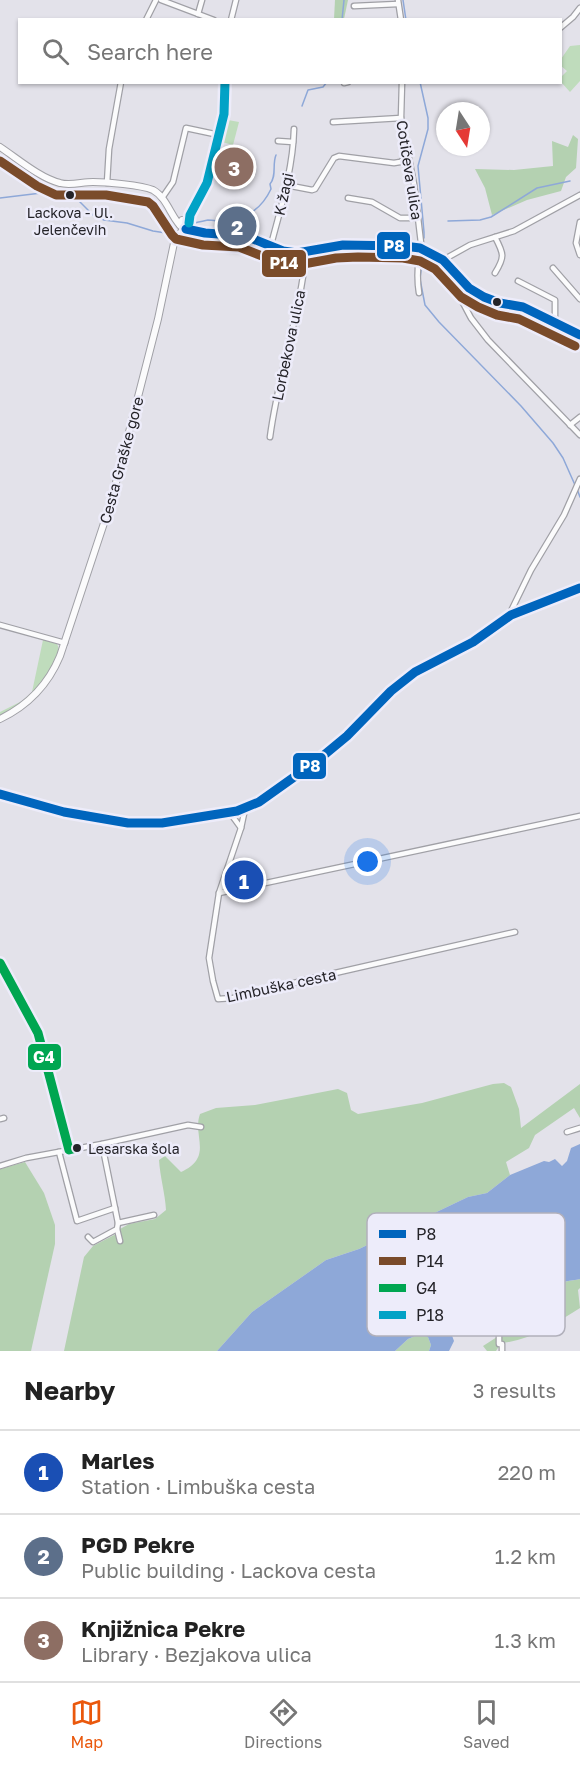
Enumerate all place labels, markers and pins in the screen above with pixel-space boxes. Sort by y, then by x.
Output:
pin: 3 [214,144,254,190]
marker: Lackova - Ul. Jelenčevih [64,189,76,201]
place label: Lackova - Ul. Jelenčevih [27,204,113,238]
pin: 2 [218,204,256,248]
unlabelled marker [491,296,503,308]
pin: 1 [224,858,264,902]
place label: Lesarska šola [88,1140,180,1157]
marker: Lesarska šola [71,1142,83,1154]

